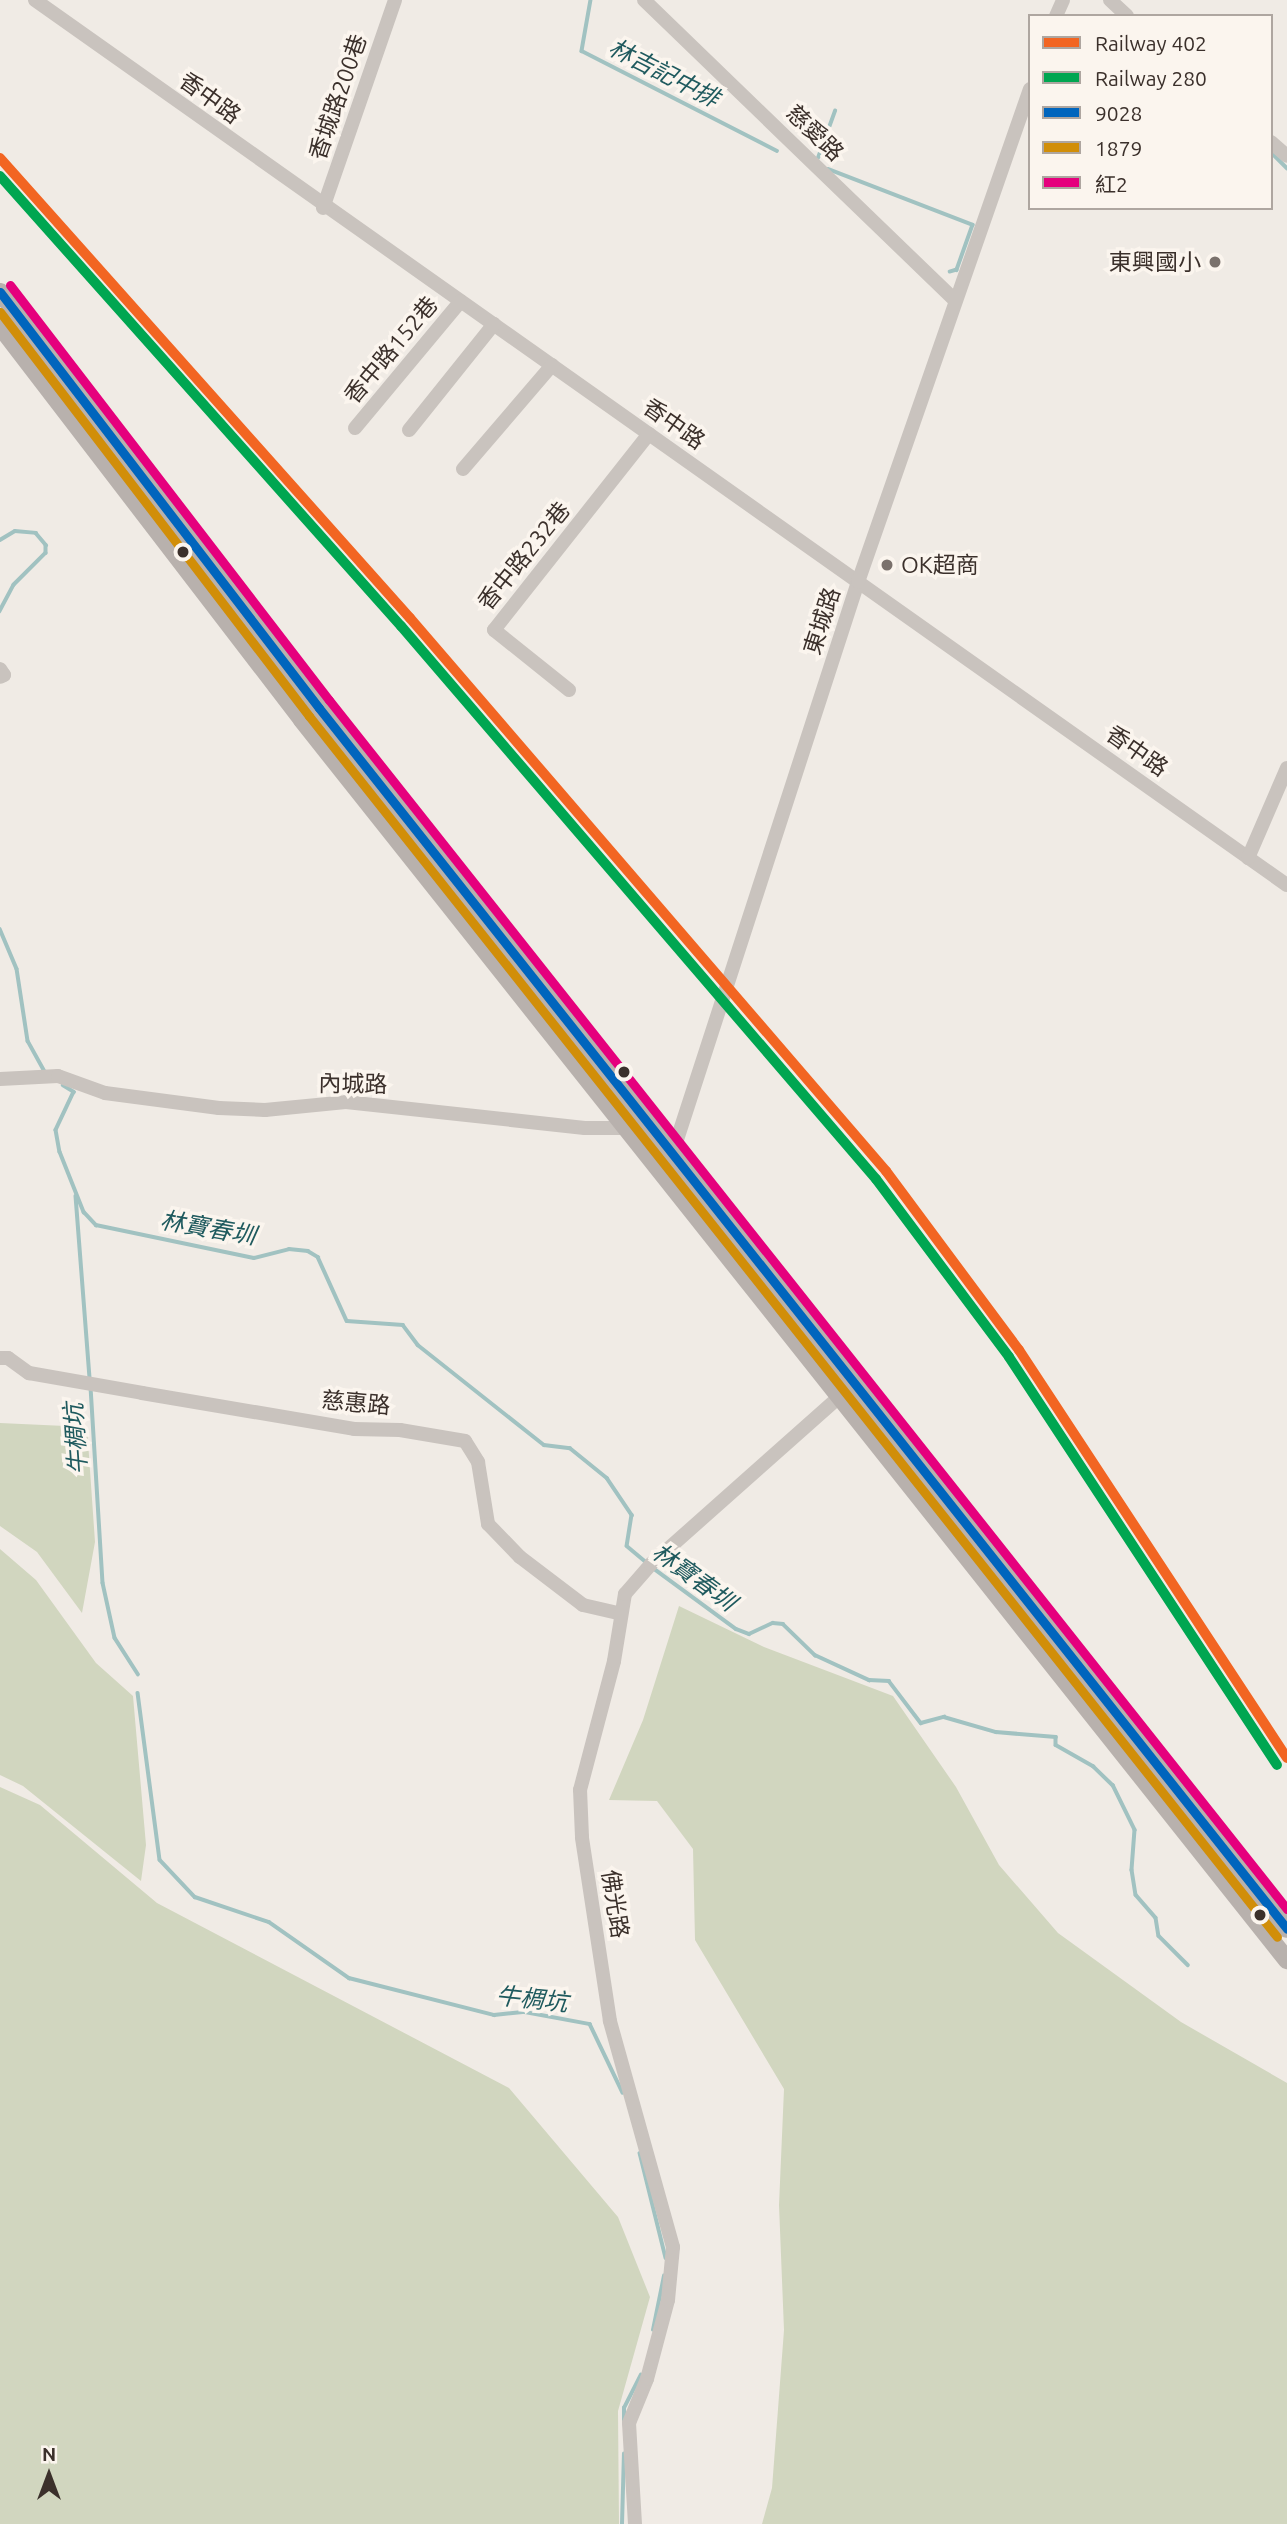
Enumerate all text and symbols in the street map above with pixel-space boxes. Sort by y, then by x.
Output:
legend [1028,14,1273,210]
street label: 香城路200巷 [304,31,372,163]
text: Railway 402 [1095,31,1207,55]
water label: 林吉記中排 [604,33,724,113]
text: Railway 280 [1095,66,1207,90]
street label: 香中路 [174,67,246,129]
street label: 慈愛路 [781,99,849,167]
text: 9028 [1095,101,1142,125]
text: 1879 [1095,136,1142,160]
text: 紅2 [1095,172,1128,196]
place label: 東興國小 [1109,248,1201,276]
marker: 東興國小 [1207,254,1223,270]
street label: 香中路152巷 [338,291,444,409]
street label: 香中路 [638,393,710,455]
street label: 香中路232巷 [472,496,576,616]
unlabelled marker [176,545,190,559]
place label: OK超商 [901,551,979,579]
marker: OK超商 [879,557,895,573]
street label: 東城路 [798,584,846,658]
street label: 香中路 [1101,720,1173,782]
unlabelled marker [617,1065,631,1079]
street label: 內城路 [318,1070,388,1098]
water label: 林寶春圳 [158,1205,258,1251]
street label: 慈惠路 [320,1386,392,1420]
water label: 牛椆坑 [59,1402,93,1476]
water label: 林寶春圳 [647,1537,741,1617]
street label: 佛光路 [596,1868,634,1940]
unlabelled marker [1253,1908,1267,1922]
water label: 牛椆坑 [495,1981,569,2017]
north arrow [14,2440,84,2510]
text: N [42,2443,56,2465]

